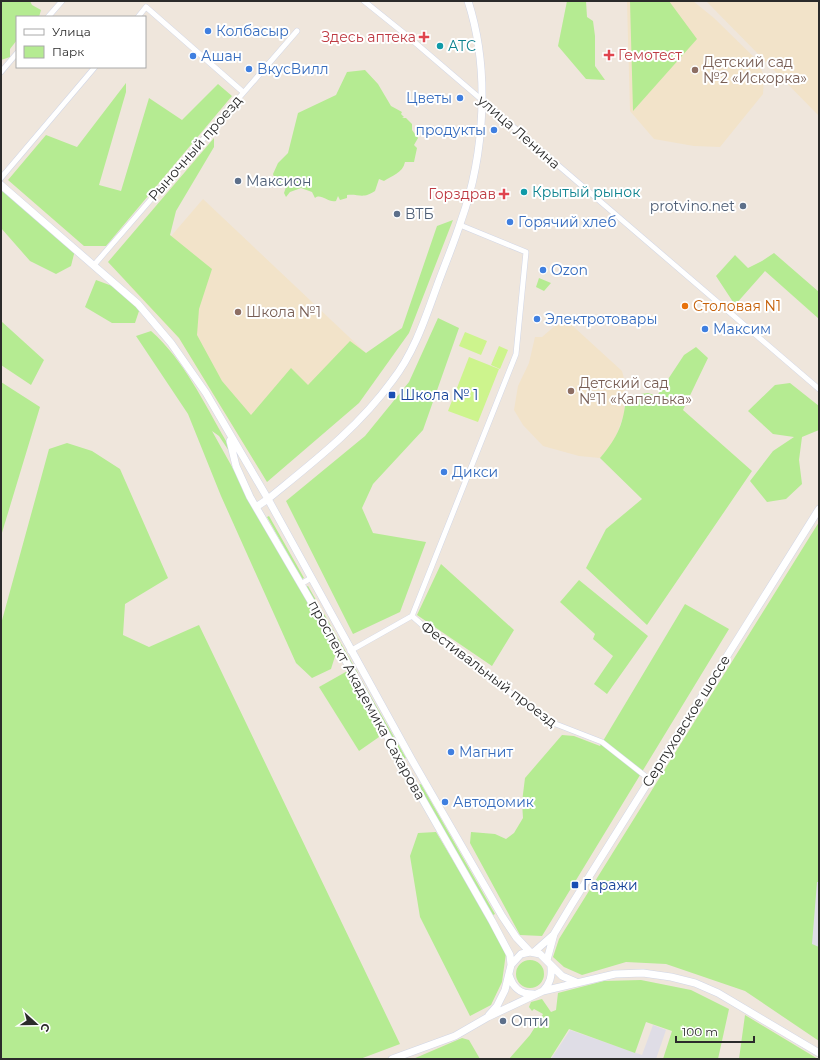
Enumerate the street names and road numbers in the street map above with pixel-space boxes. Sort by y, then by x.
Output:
street label: Рыночный проезд [144,91,246,205]
street label: улица Ленина [473,91,564,173]
street label: проспект Академика Сахарова [304,597,430,803]
street label: Фестивальный проезд [417,617,561,731]
street label: Серпуховское шоссе [638,652,734,790]

